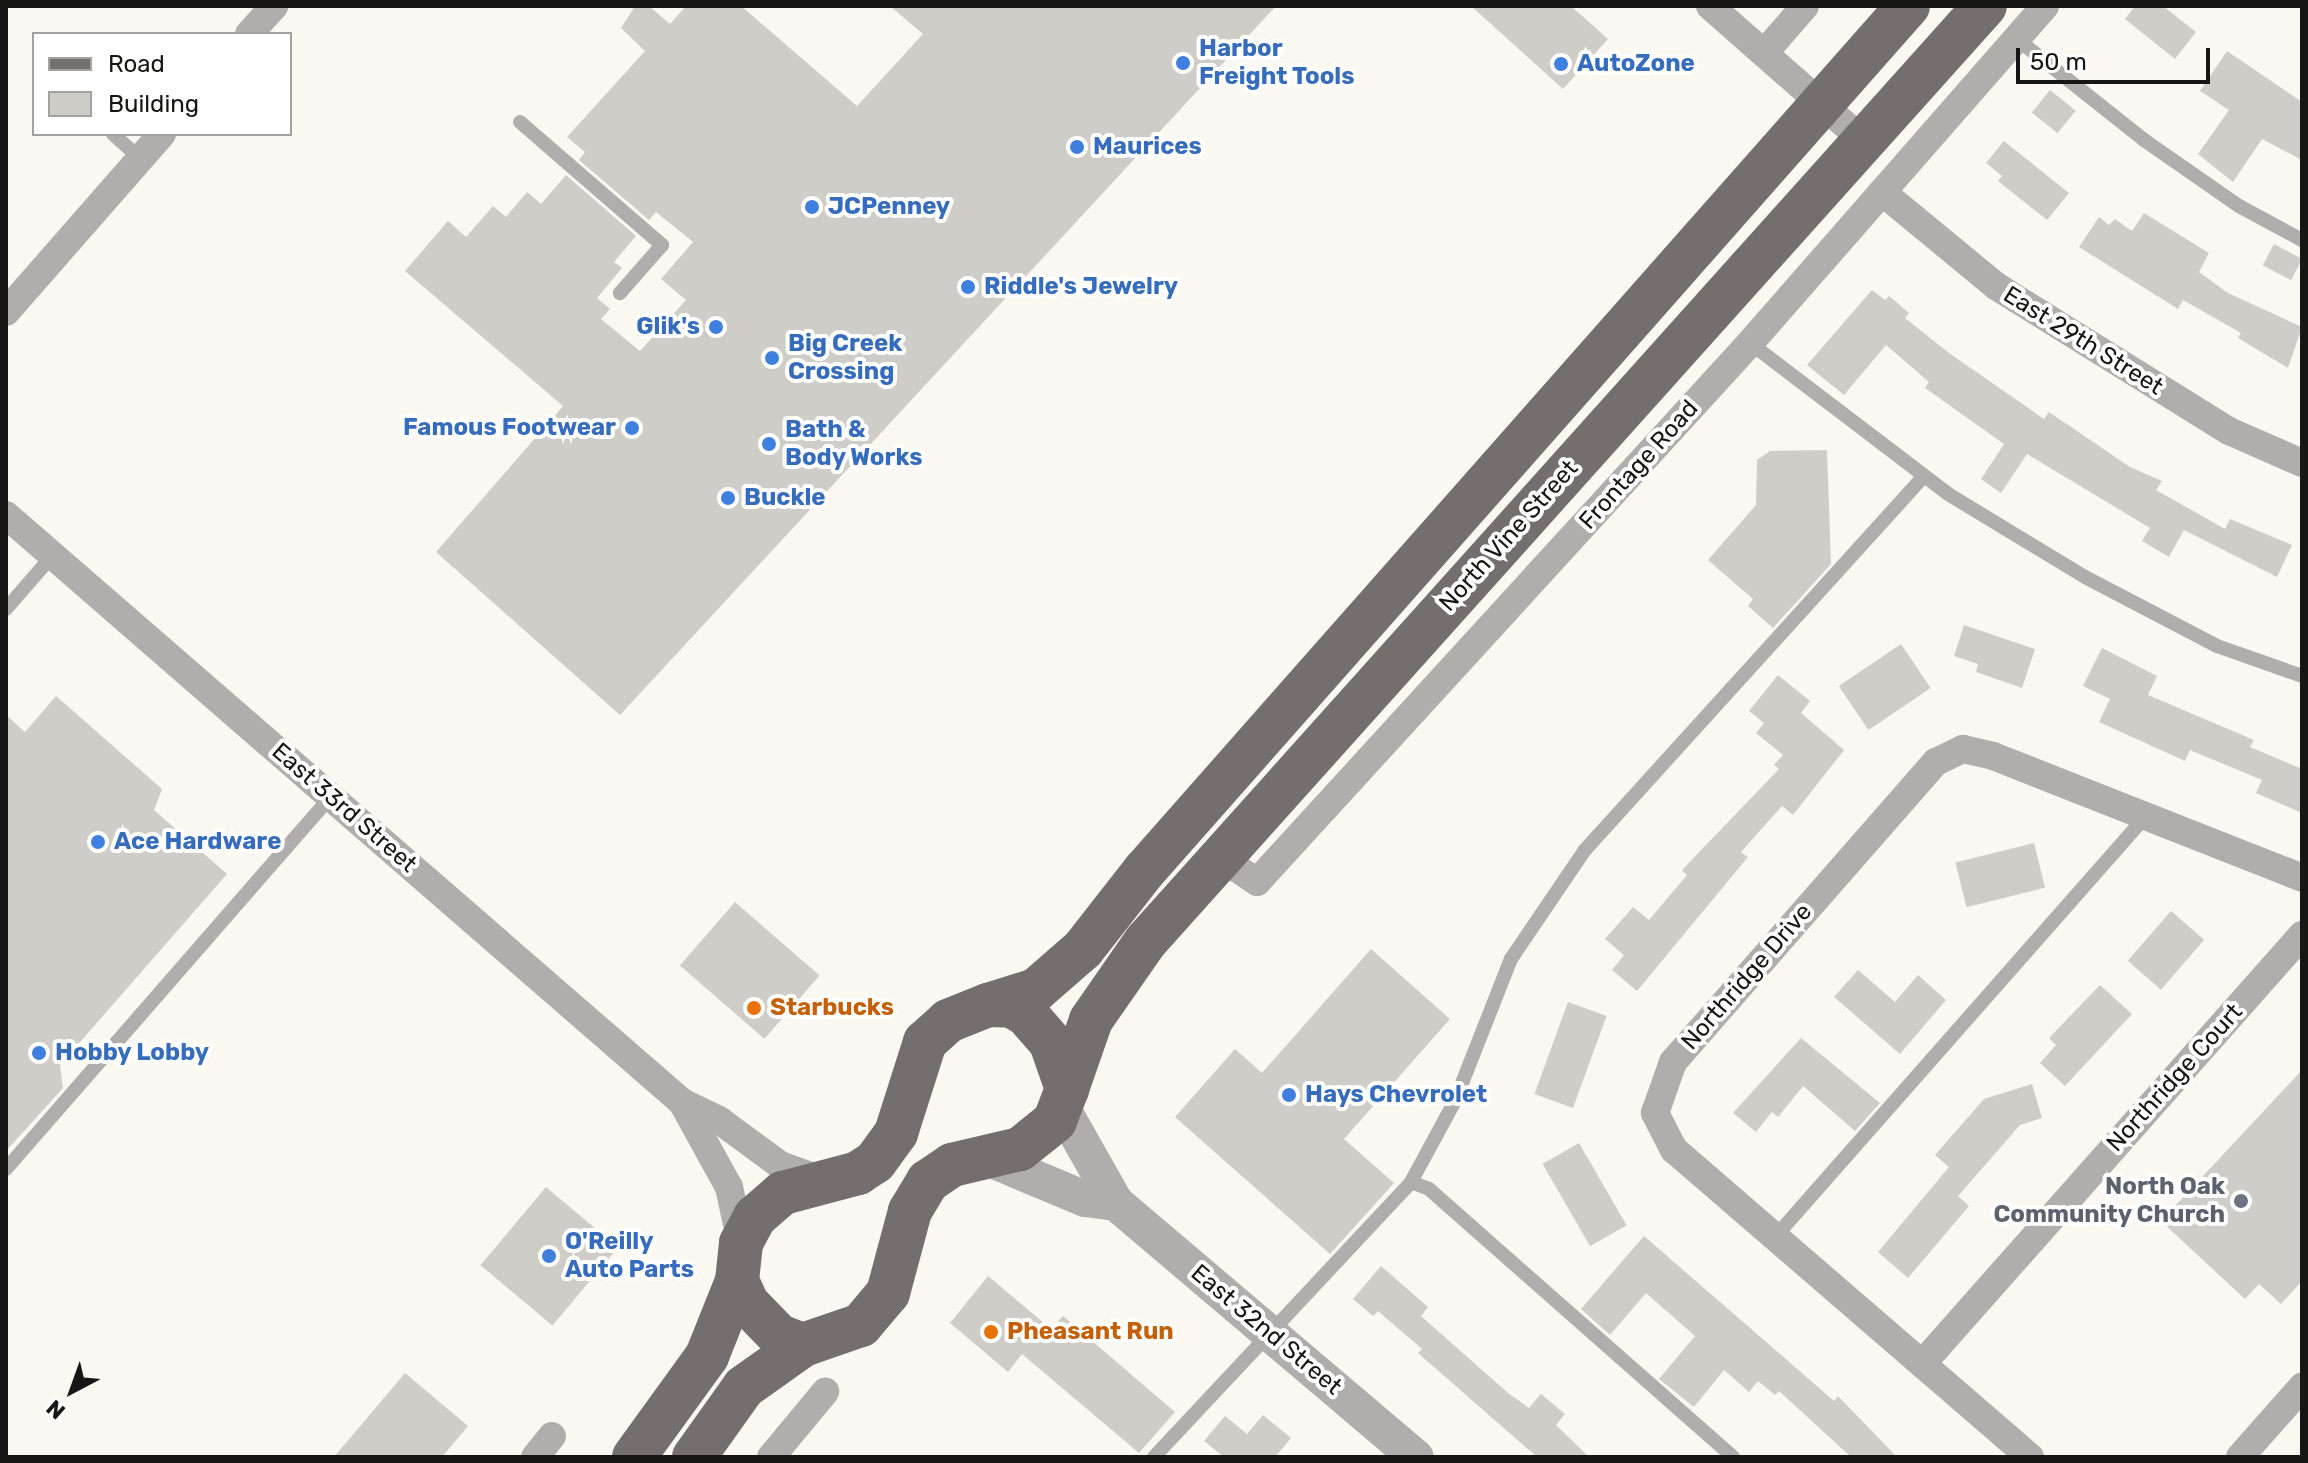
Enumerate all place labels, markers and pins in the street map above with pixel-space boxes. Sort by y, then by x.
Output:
place label: Harbor Freight Tools [1199,35,1355,91]
place label: AutoZone [1577,50,1695,78]
marker: Harbor Freight Tools [1174,54,1192,72]
marker: AutoZone [1552,55,1570,73]
place label: Maurices [1093,133,1202,161]
marker: Maurices [1068,138,1086,156]
place label: JCPenney [828,193,950,221]
marker: JCPenney [803,198,821,216]
place label: Riddle's Jewelry [984,273,1178,301]
marker: Riddle's Jewelry [959,278,977,296]
place label: Glik's [636,313,700,341]
marker: Glik's [707,318,725,336]
place label: Big Creek Crossing [788,330,902,386]
marker: Big Creek Crossing [763,349,781,367]
place label: Famous Footwear [403,414,616,442]
place label: Bath & Body Works [785,416,923,472]
marker: Famous Footwear [623,419,641,437]
marker: Bath & Body Works [760,435,778,453]
place label: Buckle [744,484,826,512]
marker: Buckle [719,489,737,507]
place label: Ace Hardware [114,828,281,856]
marker: Ace Hardware [89,833,107,851]
place label: Starbucks [770,994,894,1022]
marker: Starbucks [745,999,763,1017]
place label: Hobby Lobby [55,1039,210,1067]
marker: Hobby Lobby [30,1044,48,1062]
place label: Hays Chevrolet [1305,1081,1487,1109]
marker: Hays Chevrolet [1280,1086,1298,1104]
place label: North Oak Community Church [1993,1173,2225,1229]
marker: North Oak Community Church [2232,1192,2250,1210]
place label: O'Reilly Auto Parts [565,1228,694,1284]
marker: O'Reilly Auto Parts [540,1247,558,1265]
place label: Pheasant Run [1007,1318,1174,1346]
marker: Pheasant Run [982,1323,1000,1341]

